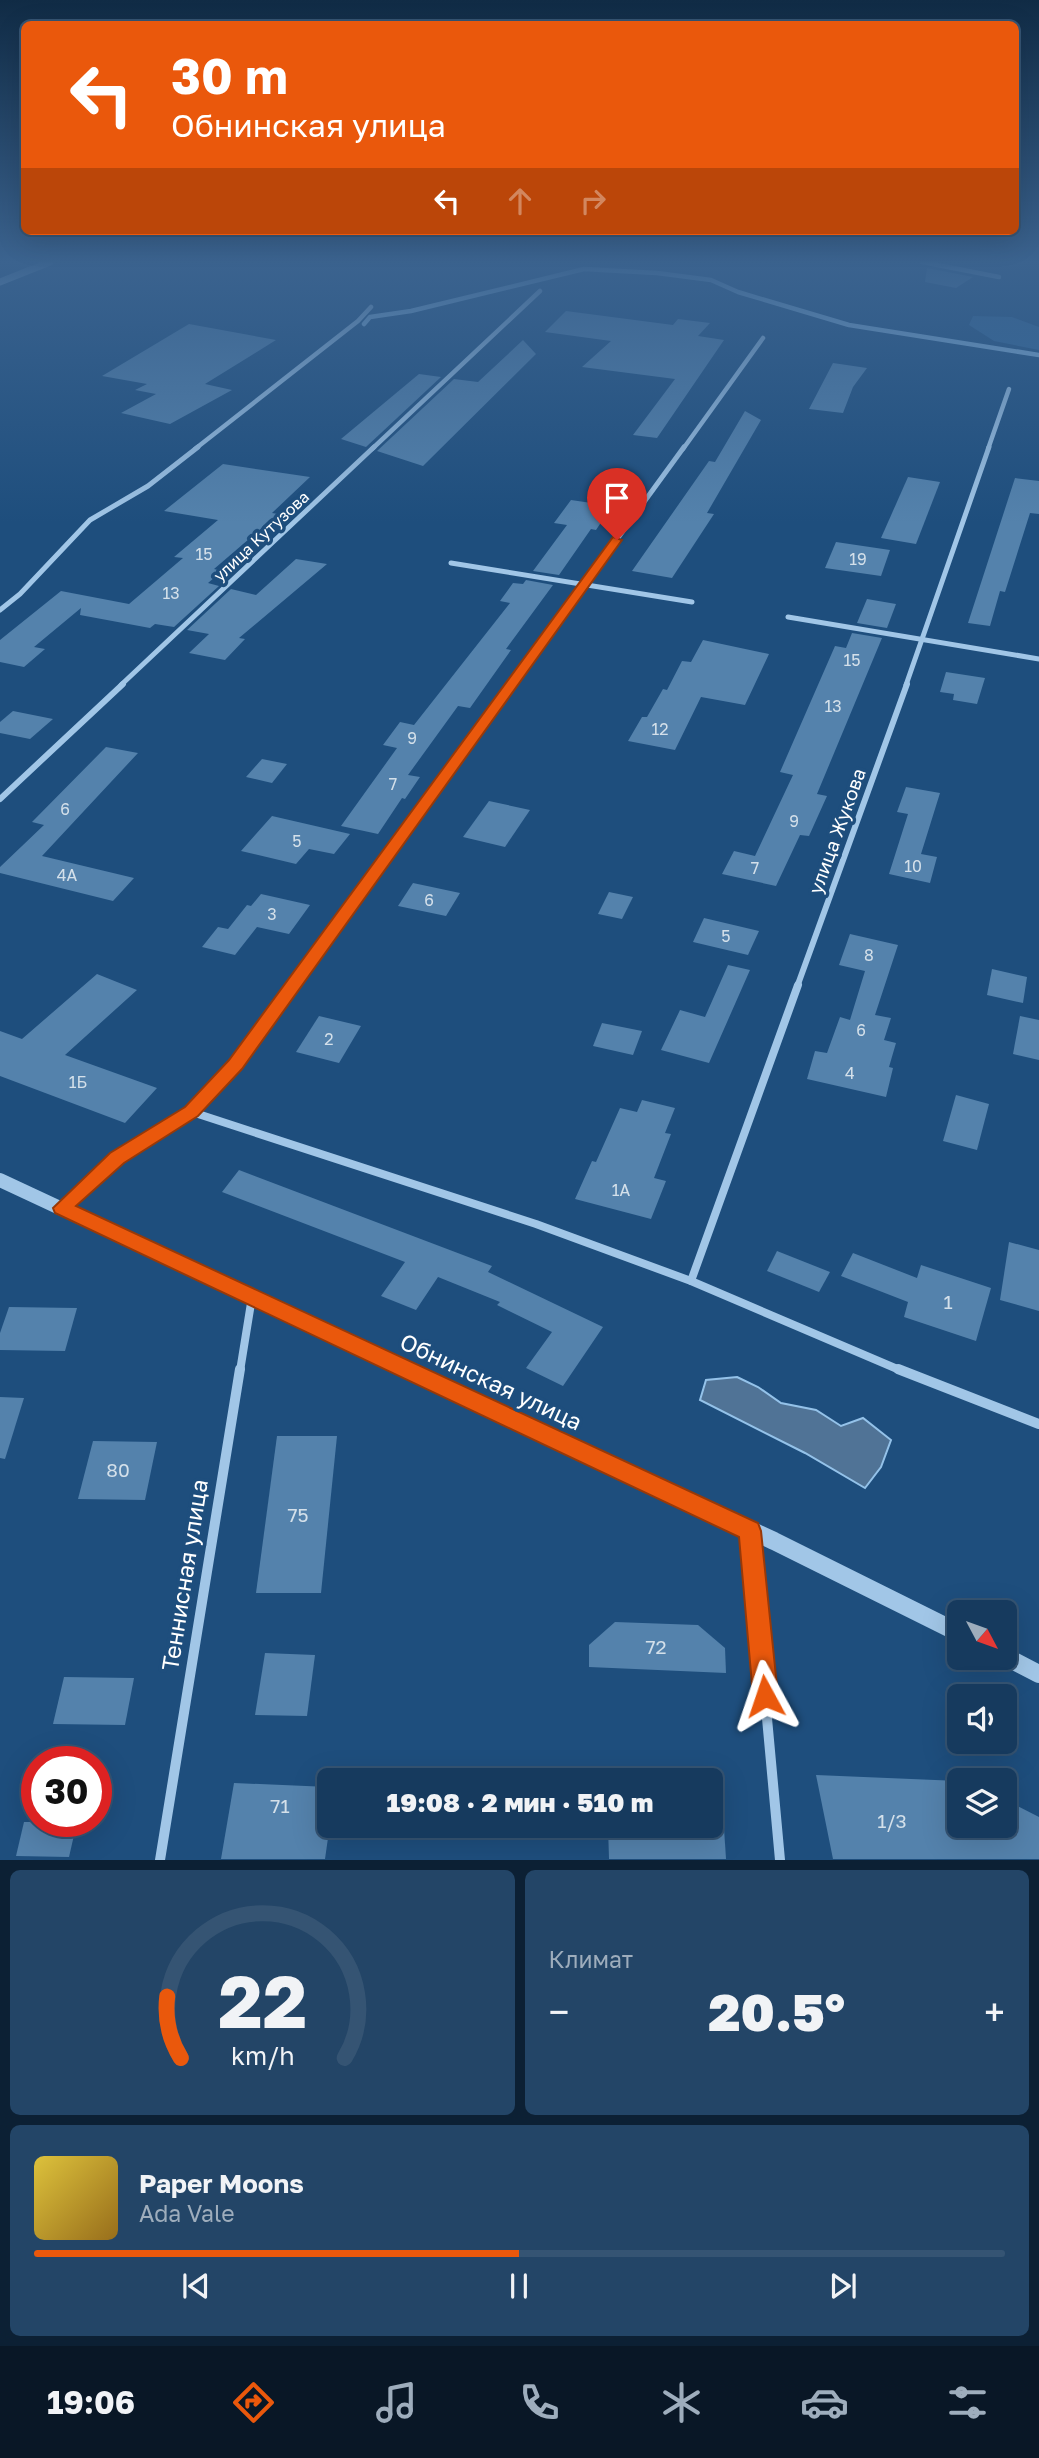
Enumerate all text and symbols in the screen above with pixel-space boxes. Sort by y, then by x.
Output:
text: 30 m [171,46,288,105]
icon: left [56,49,147,140]
text: Обнинская улица [171,106,446,144]
icon: left [428,182,466,220]
icon: ahead [501,182,539,220]
icon: right [574,182,612,220]
pin [587,468,647,540]
icon: arrive [598,479,636,517]
street label: улица Кутузова [209,487,313,585]
house number: 15 [195,544,213,564]
house number: 19 [849,549,867,569]
house number: 13 [162,583,180,603]
house number: 15 [843,650,861,670]
house number: 13 [824,696,842,716]
house number: 12 [651,719,669,739]
house number: 9 [407,728,417,748]
street label: улица Жукова [803,765,870,897]
house number: 7 [389,774,397,794]
house number: 6 [60,799,70,819]
house number: 9 [789,811,799,831]
house number: 5 [292,831,302,851]
house number: 10 [904,856,922,876]
house number: 7 [751,858,759,878]
house number: 4А [57,865,78,885]
house number: 6 [424,890,434,910]
house number: 3 [267,904,277,924]
house number: 5 [721,926,731,946]
house number: 8 [864,945,874,965]
house number: 6 [856,1020,866,1040]
house number: 2 [324,1029,334,1049]
house number: 4 [845,1063,855,1083]
house number: 1Б [69,1072,87,1092]
house number: 1А [612,1180,631,1200]
house number: 1 [943,1290,953,1313]
street label: Обнинская улица [396,1327,587,1436]
house number: 80 [106,1458,130,1481]
street label: Теннисная улица [155,1477,213,1673]
house number: 75 [287,1503,309,1526]
north arrow [947,1600,1017,1670]
map controls [947,1600,1017,1838]
house number: 72 [645,1635,667,1658]
position arrow [728,1659,802,1733]
button: sound [947,1684,1017,1754]
speed limit sign: 30 [21,1746,112,1837]
button: layers [947,1768,1017,1838]
text: 19:08 · 2 мин · 510 m [387,1787,653,1818]
house number: 71 [270,1794,290,1817]
house number: 1/3 [877,1809,907,1832]
text: Климат [549,1945,633,1973]
text: 22 [218,1958,307,2045]
text: 20.5° [708,1980,845,2042]
text: − [549,1989,569,2034]
text: + [984,1989,1005,2034]
text: km/h [230,2040,294,2071]
text: Paper Moons [139,2168,304,2199]
text: Ada Vale [139,2199,235,2227]
icon: previous [177,2267,215,2305]
icon: pause [500,2267,538,2305]
icon: next [824,2267,862,2305]
icon: directions [229,2378,278,2427]
icon: music [372,2378,421,2427]
icon: phone [515,2378,564,2427]
icon: climate [657,2378,706,2427]
icon: car [800,2378,849,2427]
icon: filters [943,2378,992,2427]
text: 19:06 [47,2383,135,2421]

